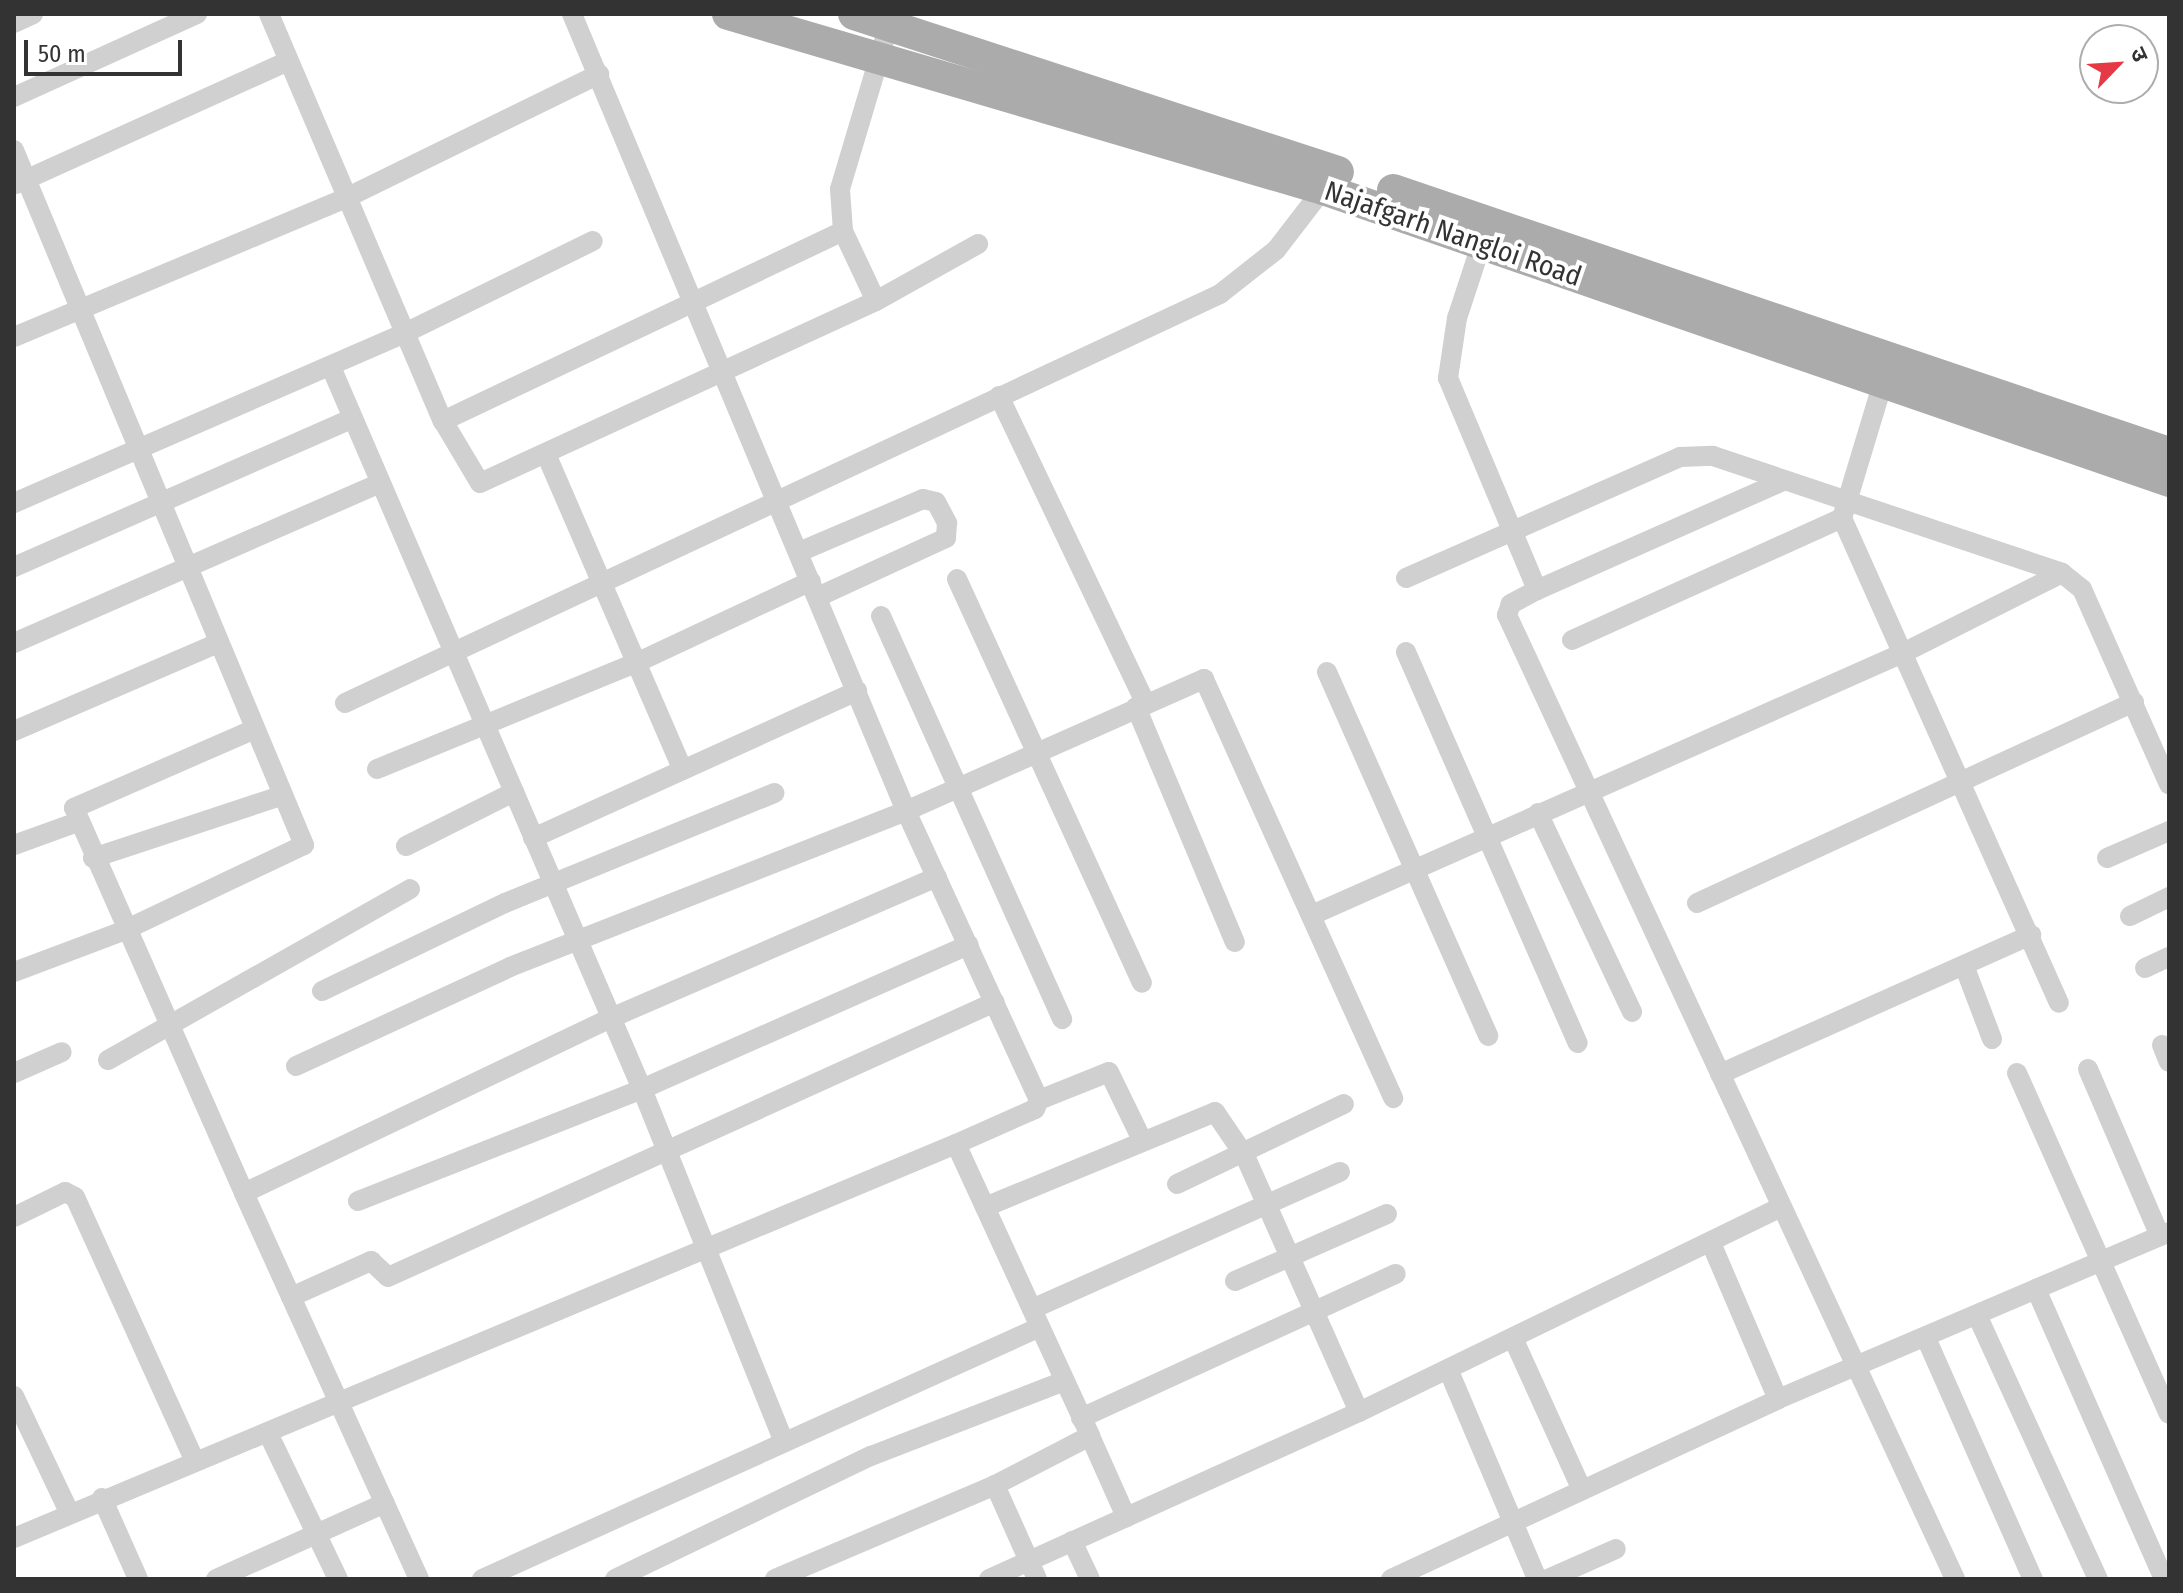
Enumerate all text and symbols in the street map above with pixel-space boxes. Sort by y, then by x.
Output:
scale bar [28,24,186,74]
north arrow [2079,24,2159,104]
text: 50 m [38,40,86,68]
text: उ [2124,43,2154,66]
street label: Najafgarh Nangloi Road [1320,174,1586,294]

